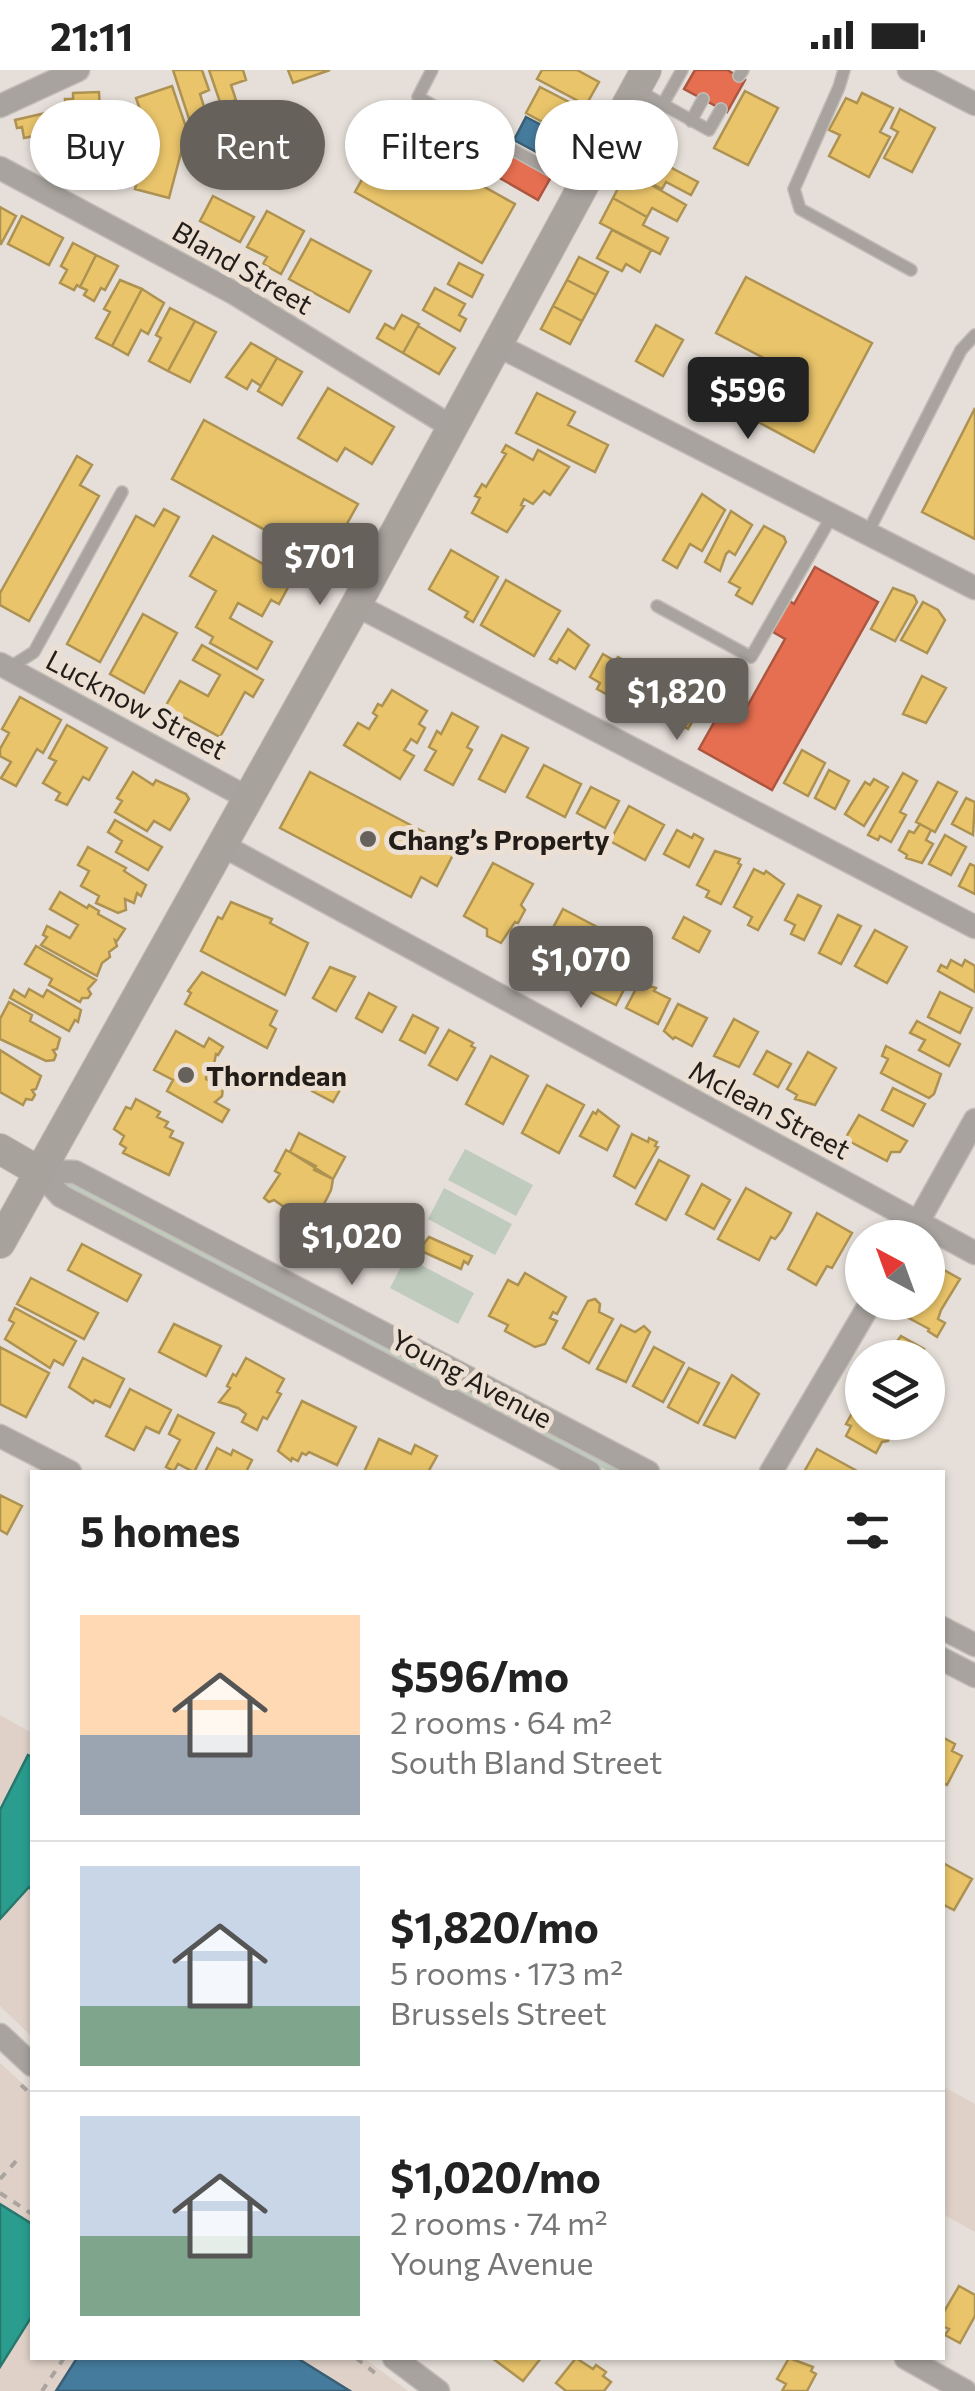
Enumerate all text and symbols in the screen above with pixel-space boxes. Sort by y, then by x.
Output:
text: 21:11 [50,12,133,59]
chip: Buy [30,100,160,190]
chip: Rent [180,100,325,190]
chip: Filters [345,100,515,190]
chip: New [535,100,678,190]
street label: Bland Street [167,213,319,321]
pin: $596 [689,357,807,442]
text: $596 [710,369,786,409]
pin: $701 [261,523,379,608]
text: $701 [284,535,356,575]
street label: Lucknow Street [41,642,233,766]
pin: $1,820 [596,658,758,743]
text: $1,820 [627,670,727,710]
place label: Chang’s Property [388,822,610,856]
marker: Chang’s Property [357,828,379,850]
pin: $1,070 [500,926,662,1011]
text: $1,070 [531,938,631,978]
street label: Mclean Street [684,1052,856,1166]
place label: Thorndean [206,1058,347,1092]
marker: Thorndean [175,1064,197,1086]
pin: $1,020 [271,1203,433,1288]
text: $1,020 [302,1215,402,1255]
north arrow [845,1220,945,1320]
map controls [845,1220,945,1440]
street label: Young Avenue [385,1321,559,1435]
button: layers [845,1340,945,1440]
icon: filters [840,1503,895,1558]
text: 5 homes [80,1504,240,1556]
text: $596/mo [390,1649,569,1701]
icon: home [160,1655,280,1775]
text: 2 rooms · 64 m² [390,1701,612,1741]
text: South Bland Street [390,1741,662,1781]
text: $1,820/mo [390,1900,599,1952]
icon: home [160,1906,280,2026]
text: 5 rooms · 173 m² [390,1952,623,1992]
text: Brussels Street [390,1992,607,2032]
text: $1,020/mo [390,2150,601,2202]
icon: home [160,2156,280,2276]
text: 2 rooms · 74 m² [390,2202,608,2242]
text: Young Avenue [390,2242,593,2282]

